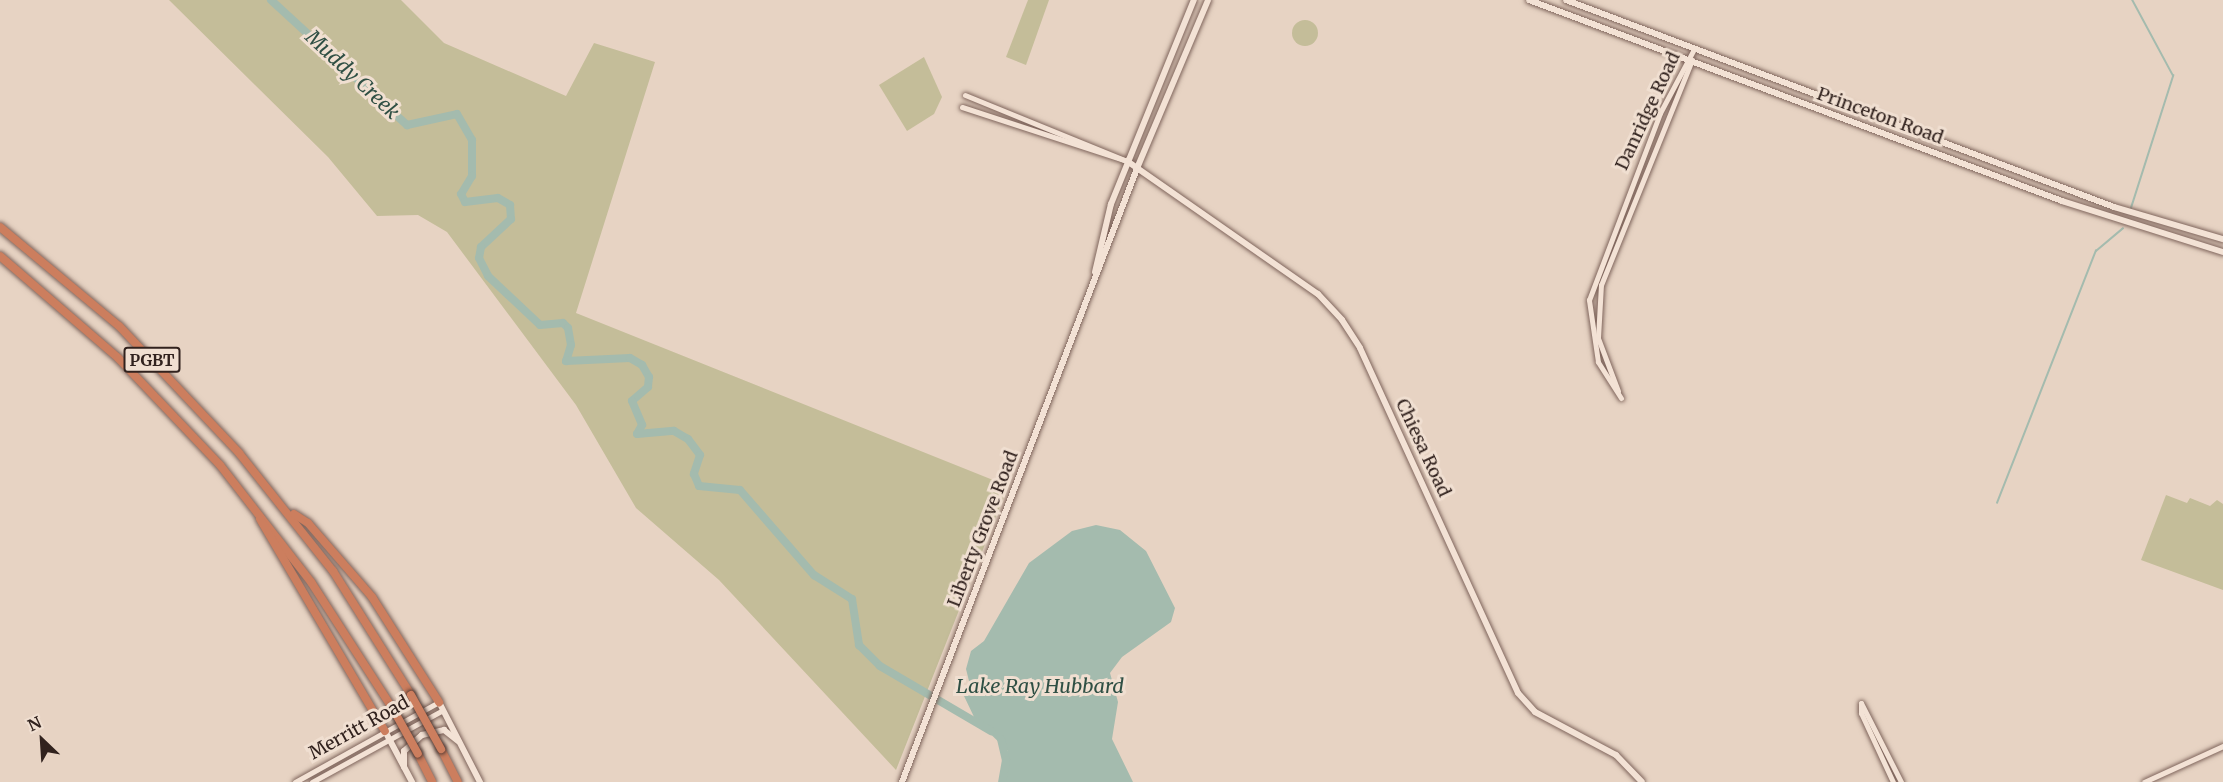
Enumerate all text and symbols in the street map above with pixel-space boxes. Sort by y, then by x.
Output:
water label: Muddy Creek [301,25,405,123]
street label: Danridge Road [1611,48,1685,174]
street label: Princeton Road [1814,83,1946,149]
road number: PGBT [124,347,180,373]
street label: Chiesa Road [1391,396,1455,500]
street label: Liberty Grove Road [943,448,1023,610]
water label: Lake Ray Hubbard [956,673,1124,697]
street label: Merritt Road [305,692,413,764]
north arrow [12,710,72,770]
text: N [24,712,44,735]

